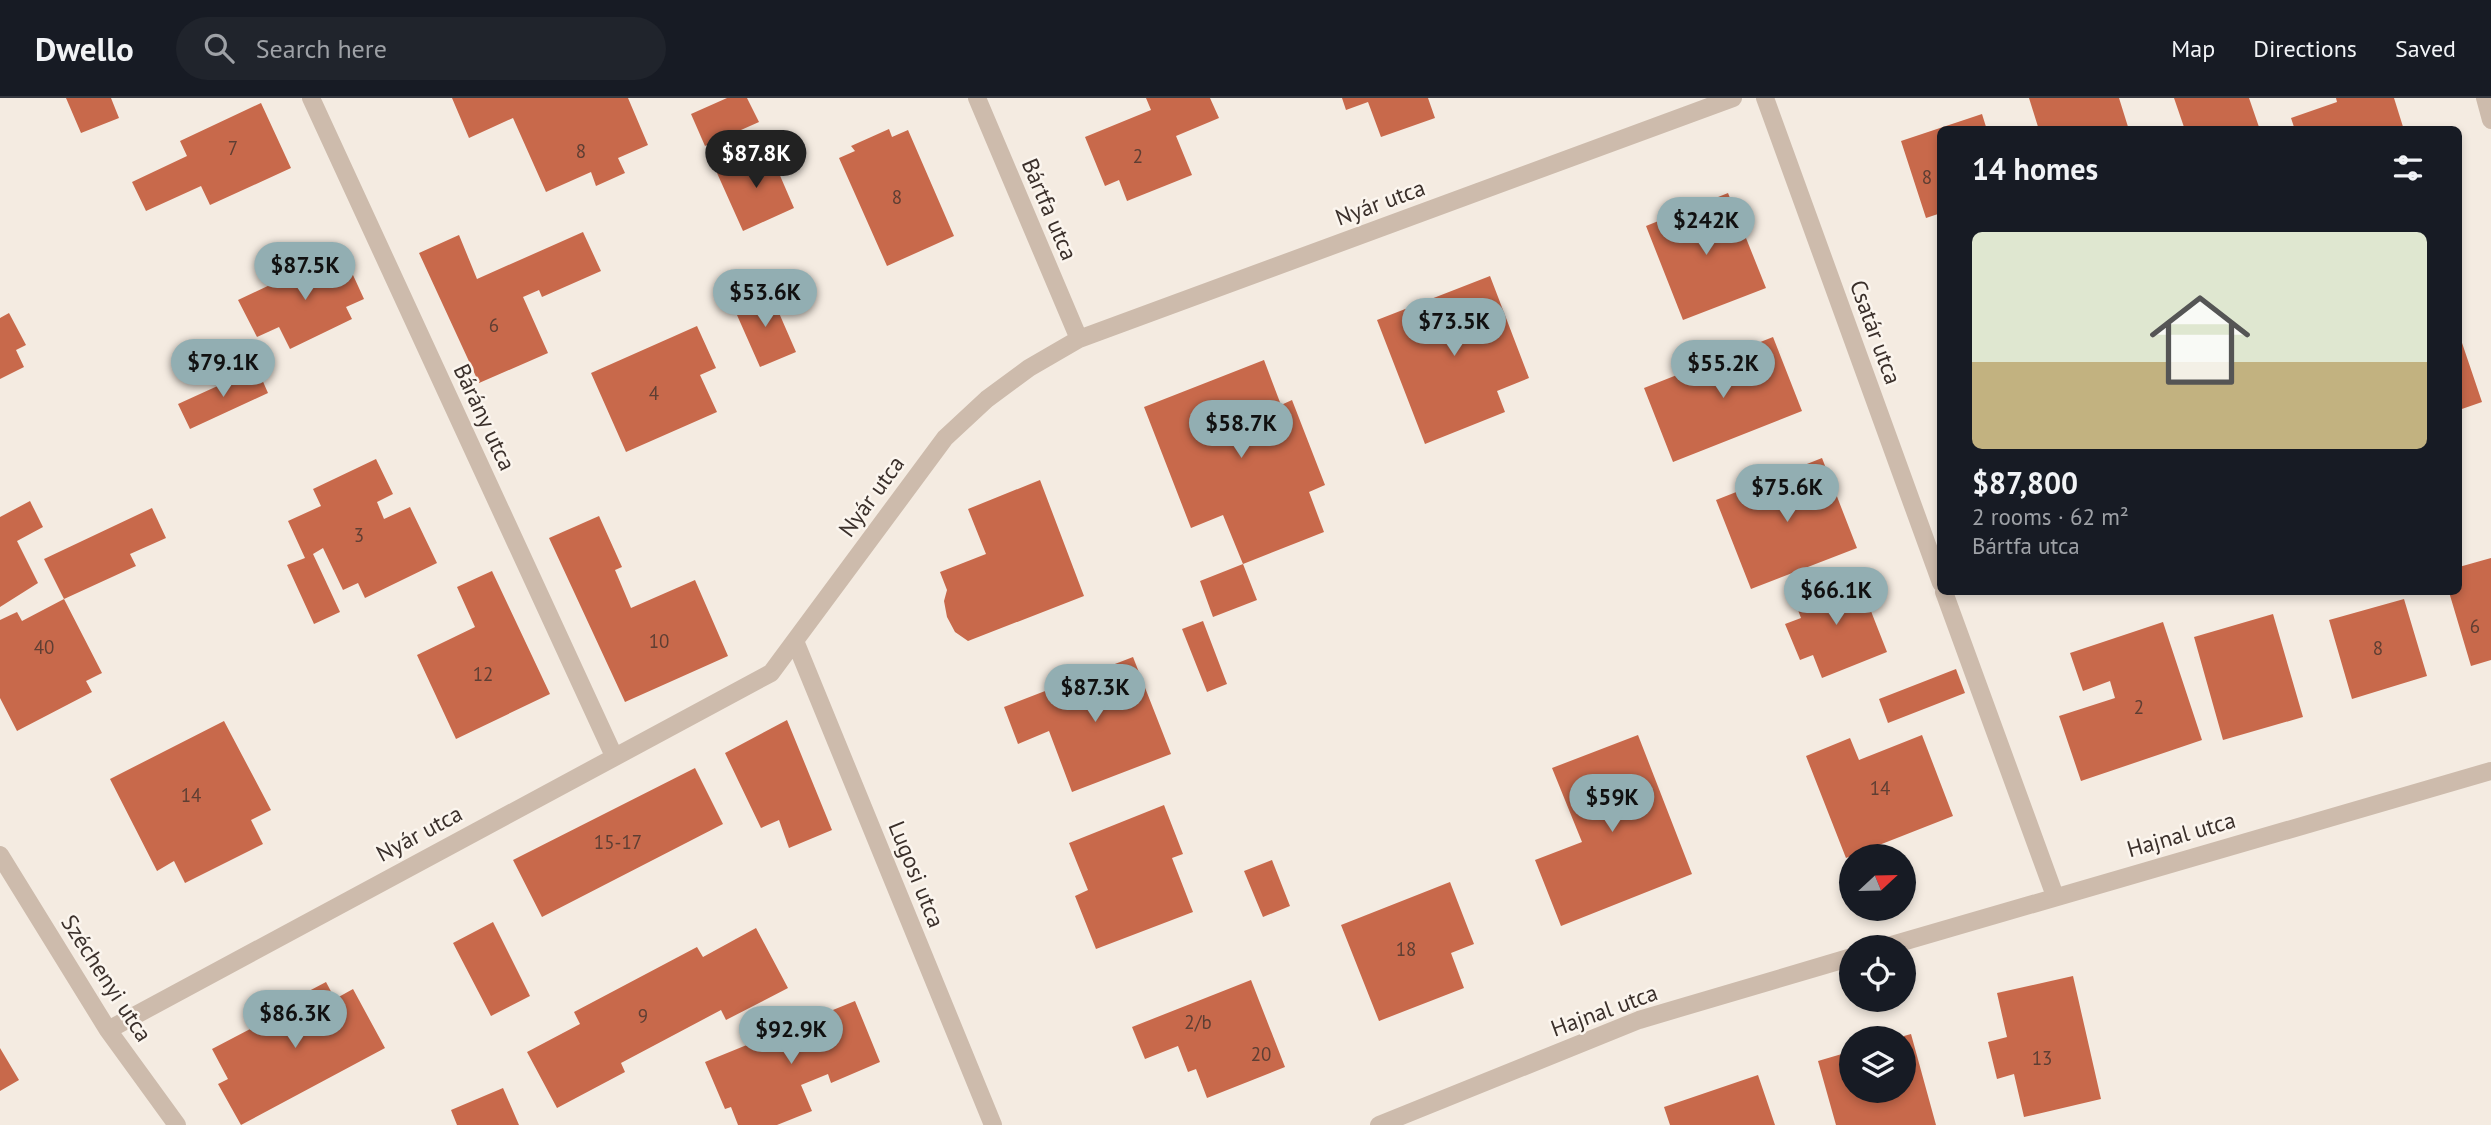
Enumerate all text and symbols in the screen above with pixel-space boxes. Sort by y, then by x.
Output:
search box [176,17,666,80]
text: Dwello [35,27,134,70]
icon: search [200,29,238,67]
text: Search here [256,32,387,65]
text: Map [2171,33,2215,64]
text: Directions [2253,33,2357,64]
text: Saved [2395,33,2456,64]
pin: $87.8K [699,130,813,190]
house number: 7 [228,136,238,160]
text: $87.8K [721,138,791,167]
house number: 8 [576,139,586,163]
house number: 2 [1133,144,1143,168]
text: 14 homes [1972,149,2098,188]
icon: filters [2389,149,2427,187]
street label: Bártfa utca [1016,154,1084,264]
house number: 8 [1922,165,1932,189]
street label: Nyár utca [1331,172,1429,232]
house number: 8 [892,185,902,209]
pin: $242K [1657,198,1755,257]
text: $242K [1673,205,1739,234]
pin: $87.5K [248,242,362,302]
text: $87.5K [270,250,340,279]
pin: $53.6K [708,270,822,329]
street label: Csatár utca [1844,276,1908,388]
text: $53.6K [729,277,801,306]
icon: home [2137,277,2263,403]
pin: $73.5K [1397,299,1511,358]
text: $73.5K [1418,306,1490,335]
house number: 6 [489,313,499,337]
pin: $79.1K [166,340,280,399]
pin: $55.2K [1666,341,1780,400]
text: $79.1K [187,347,259,376]
text: $55.2K [1687,348,1759,377]
street label: Bárány utca [448,359,522,475]
house number: 4 [649,381,659,405]
pin: $58.7K [1184,400,1298,460]
text: $58.7K [1205,408,1277,437]
street label: Nyár utca [832,450,910,542]
text: $87,800 [1972,463,2078,502]
pin: $75.6K [1730,464,1844,524]
text: $75.6K [1751,472,1823,501]
text: 2 rooms · 62 m² [1972,502,2129,531]
house number: 3 [354,523,364,547]
text: Bártfa utca [1972,531,2080,560]
pin: $66.1K [1779,568,1893,627]
text: $66.1K [1800,575,1872,604]
house number: 6 [2470,614,2480,638]
house number: 10 [649,629,669,653]
house number: 40 [34,635,54,659]
house number: 8 [2373,636,2383,660]
house number: 12 [473,662,493,686]
pin: $87.3K [1038,664,1152,724]
text: $87.3K [1060,672,1130,701]
house number: 2 [2134,695,2144,719]
pin: $59K [1571,774,1653,834]
house number: 14 [1870,776,1890,800]
text: $59K [1585,782,1639,811]
house number: 14 [181,783,201,807]
street label: Nyár utca [371,798,467,868]
street label: Hajnal utca [2123,805,2239,863]
street label: Lugosi utca [883,817,951,931]
house number: 15-17 [594,830,642,854]
north arrow [1839,844,1916,920]
map controls [1839,844,1916,1103]
street label: Széchenyi utca [55,909,159,1047]
button: locate [1839,935,1916,1012]
house number: 18 [1396,937,1416,961]
street label: Hajnal utca [1547,977,1661,1043]
pin: $86.3K [238,990,352,1050]
text: $86.3K [259,998,331,1027]
house number: 9 [638,1004,648,1028]
pin: $92.9K [734,1006,848,1066]
house number: 2/b [1184,1010,1212,1034]
text: $92.9K [755,1014,827,1043]
button: layers [1839,1026,1916,1103]
house number: 20 [1251,1042,1271,1066]
house number: 13 [2032,1046,2052,1070]

